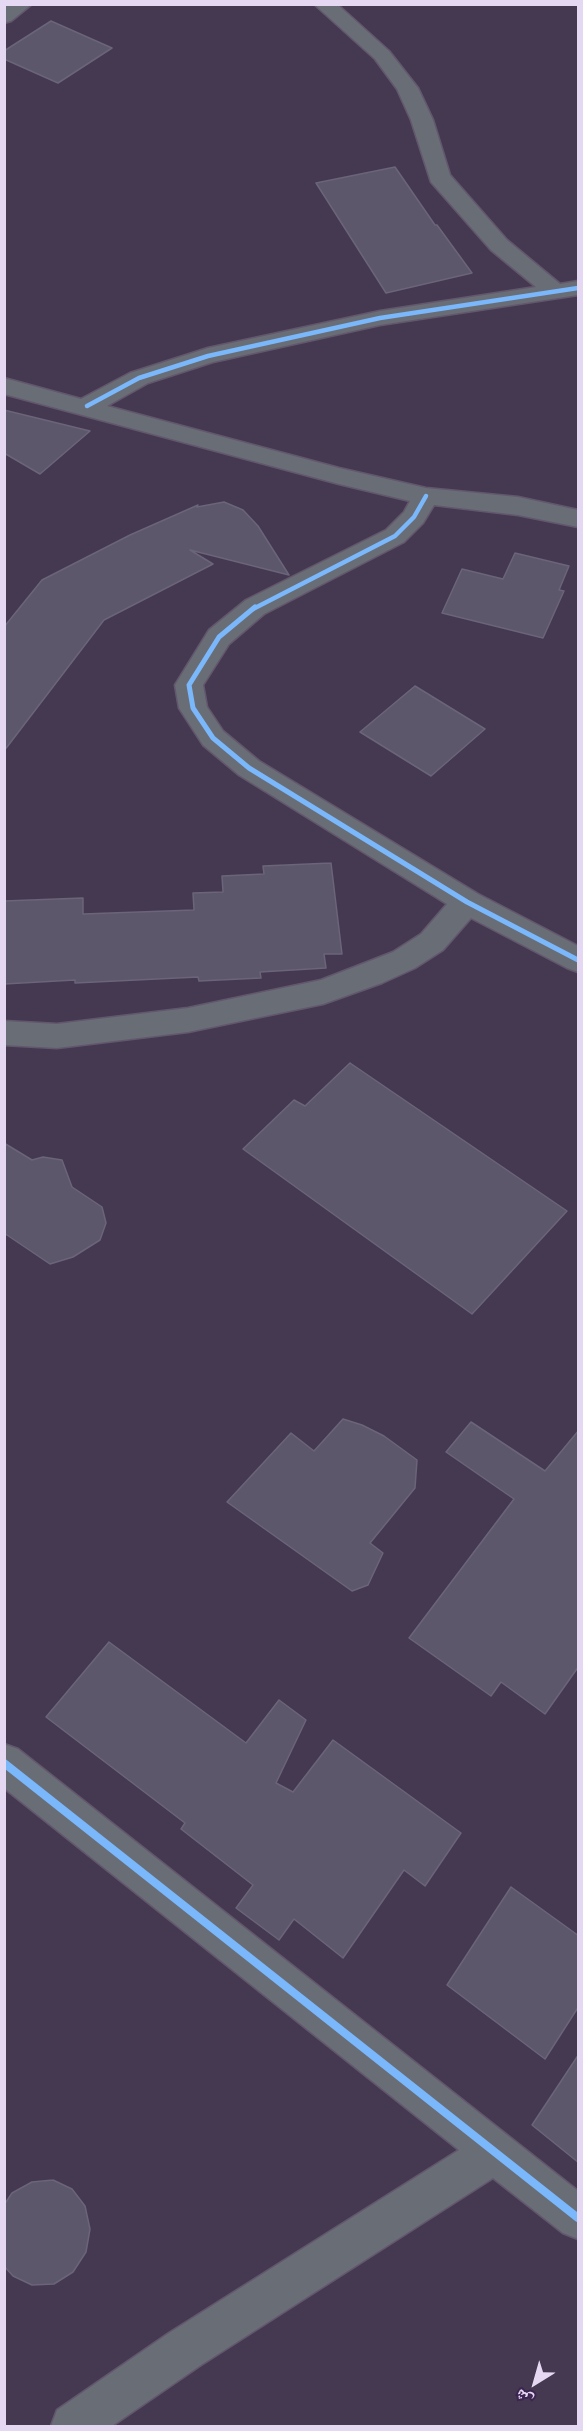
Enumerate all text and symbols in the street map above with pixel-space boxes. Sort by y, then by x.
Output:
north arrow [505,2353,565,2413]
text: ش [512,2386,536,2410]

